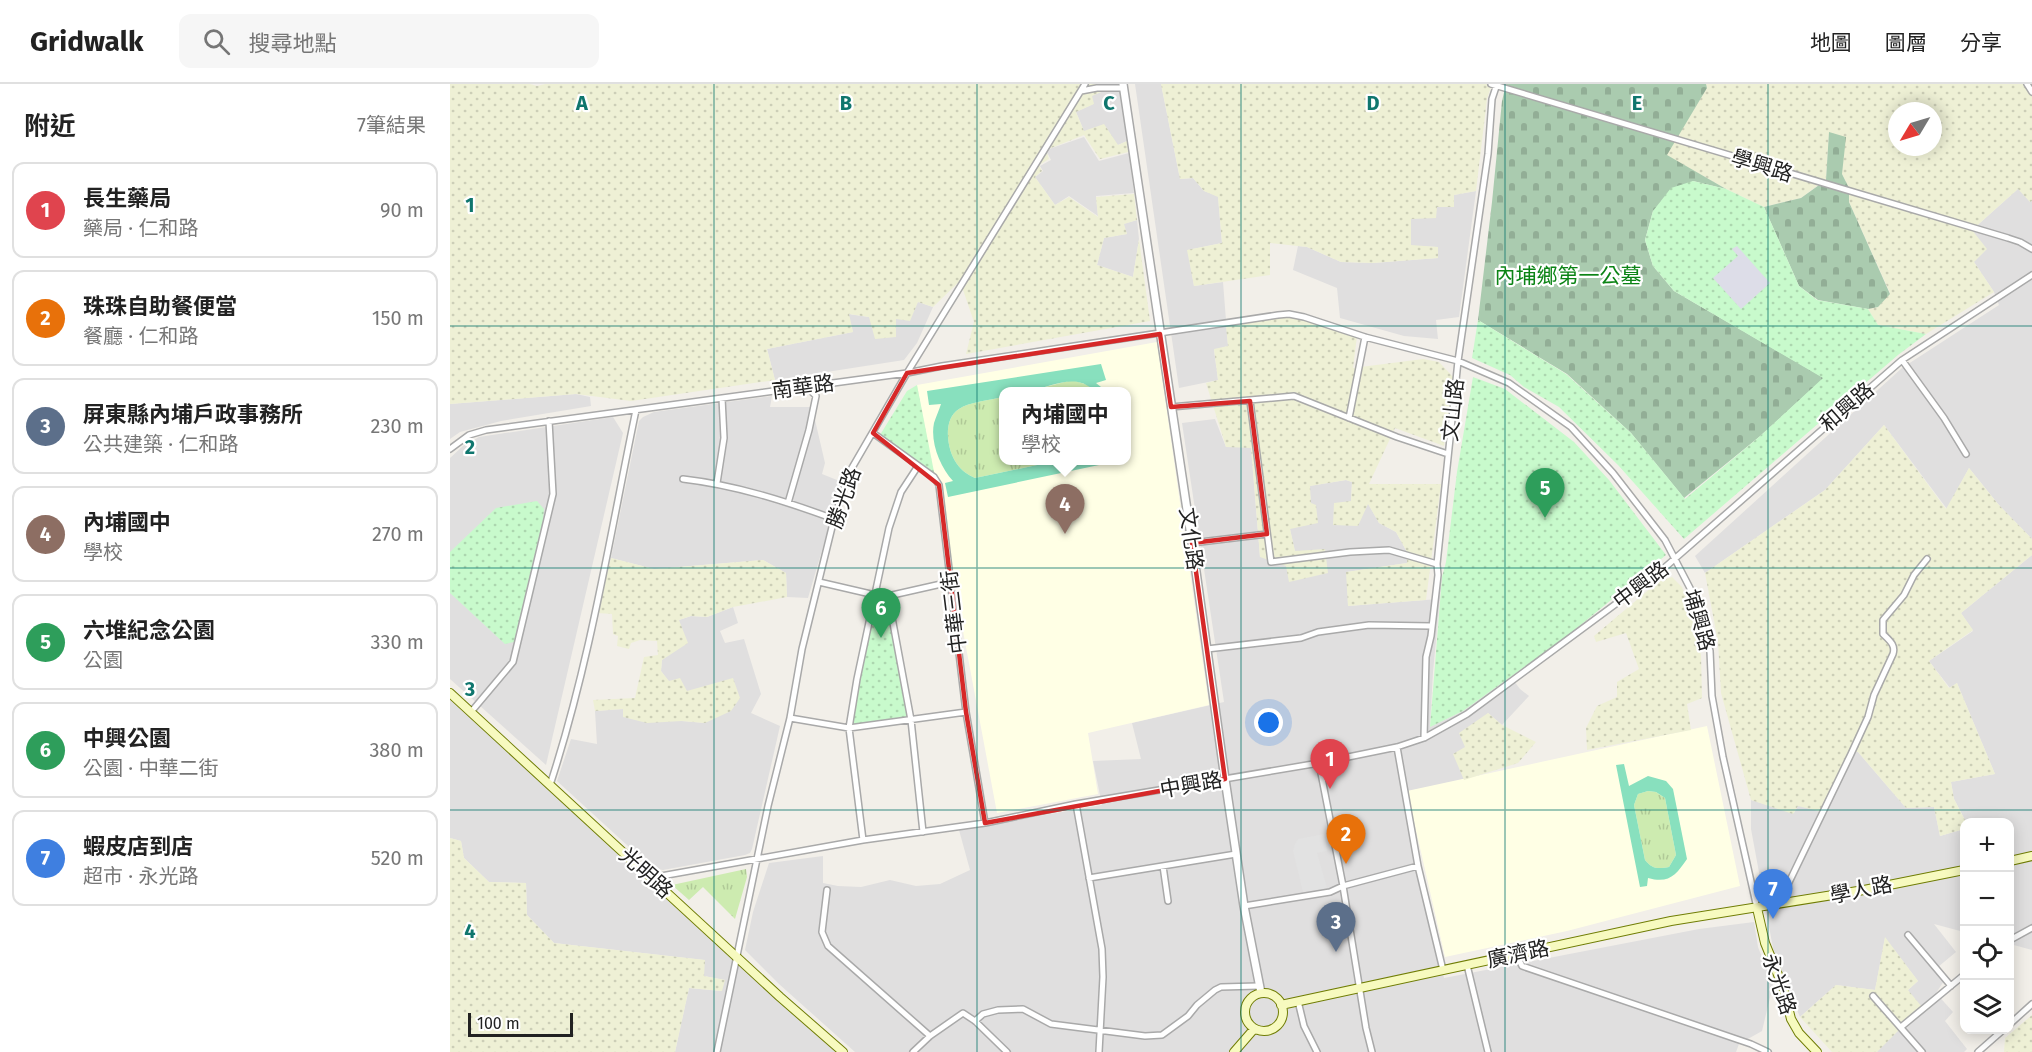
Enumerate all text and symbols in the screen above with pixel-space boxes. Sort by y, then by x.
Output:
search box [179,14,599,68]
text: Gridwalk [30,25,143,58]
icon: search [200,25,233,58]
text: 搜尋地點 [248,30,336,57]
text: 地圖 [1810,30,1852,56]
text: 圖層 [1885,30,1927,56]
text: 分享 [1960,30,2002,56]
text: A [575,91,589,115]
text: B [840,91,852,115]
text: C [1103,91,1115,115]
text: D [1366,91,1380,115]
text: E [1632,91,1642,115]
north arrow [1888,102,1942,156]
text: 附近 [24,111,76,142]
text: 7筆結果 [357,113,426,137]
street label: 學興路 [1728,144,1796,188]
text: 長生藥局 [83,185,171,212]
text: 1 [465,193,475,217]
text: 1 [41,198,50,222]
text: 90 m [380,198,424,222]
text: 藥局 · 仁和路 [83,216,198,240]
park label: 內埔鄉第一公墓 [1495,263,1642,289]
text: 珠珠自助餐便當 [83,293,237,320]
text: 2 [40,306,51,330]
text: 150 m [372,306,424,330]
text: 餐廳 · 仁和路 [83,324,198,348]
street label: 南華路 [770,370,836,404]
street label: 文山路 [1437,377,1469,443]
street label: 和興路 [1815,377,1879,437]
popup [999,387,1131,465]
text: 屏東縣內埔戶政事務所 [83,401,303,428]
text: 內埔國中 [1021,401,1109,428]
text: 3 [40,414,51,438]
text: 230 m [371,414,424,438]
text: 公共建築 · 仁和路 [83,432,238,456]
text: 學校 [1021,432,1061,456]
text: 2 [465,435,475,459]
street label: 勝光路 [821,464,867,532]
pin: 5 [1526,468,1564,518]
pin: 4 [1046,484,1084,534]
street label: 文化路 [1174,506,1208,572]
text: 內埔國中 [83,509,171,536]
text: 4 [40,522,51,546]
text: 270 m [372,522,424,546]
text: 學校 [83,540,123,564]
street label: 中興路 [1608,556,1674,614]
street label: 中華三街 [936,569,972,655]
street label: 埔興路 [1678,586,1720,654]
pin: 6 [862,588,900,638]
text: 六堆紀念公園 [83,617,215,644]
text: 5 [40,630,51,654]
text: 330 m [370,630,424,654]
text: 公園 [83,648,123,672]
text: 3 [464,677,475,701]
your location [1254,708,1283,737]
text: 中興公園 [83,725,171,752]
text: 6 [40,738,51,762]
text: 380 m [369,738,424,762]
pin: 1 [1310,740,1350,789]
text: 公園 · 中華二街 [83,756,218,780]
street label: 中興路 [1158,767,1224,803]
pin: 2 [1326,814,1366,864]
map controls [1960,818,2014,1034]
button: + [1960,818,2014,872]
text: 蝦皮店到店 [83,833,193,860]
street label: 光明路 [614,842,678,904]
text: 7 [41,846,50,870]
text: 520 m [371,846,424,870]
text: 超市 · 永光路 [83,864,198,888]
pin: 7 [1754,870,1792,919]
street label: 學人路 [1828,871,1894,909]
button: − [1960,872,2014,926]
pin: 3 [1316,902,1356,952]
text: 4 [464,919,476,943]
button: locate [1960,926,2014,980]
street label: 廣濟路 [1484,935,1552,973]
street label: 永光路 [1756,950,1802,1018]
button: layers [1960,980,2014,1034]
scale bar [468,1010,573,1038]
text: 100 m [477,1014,520,1033]

